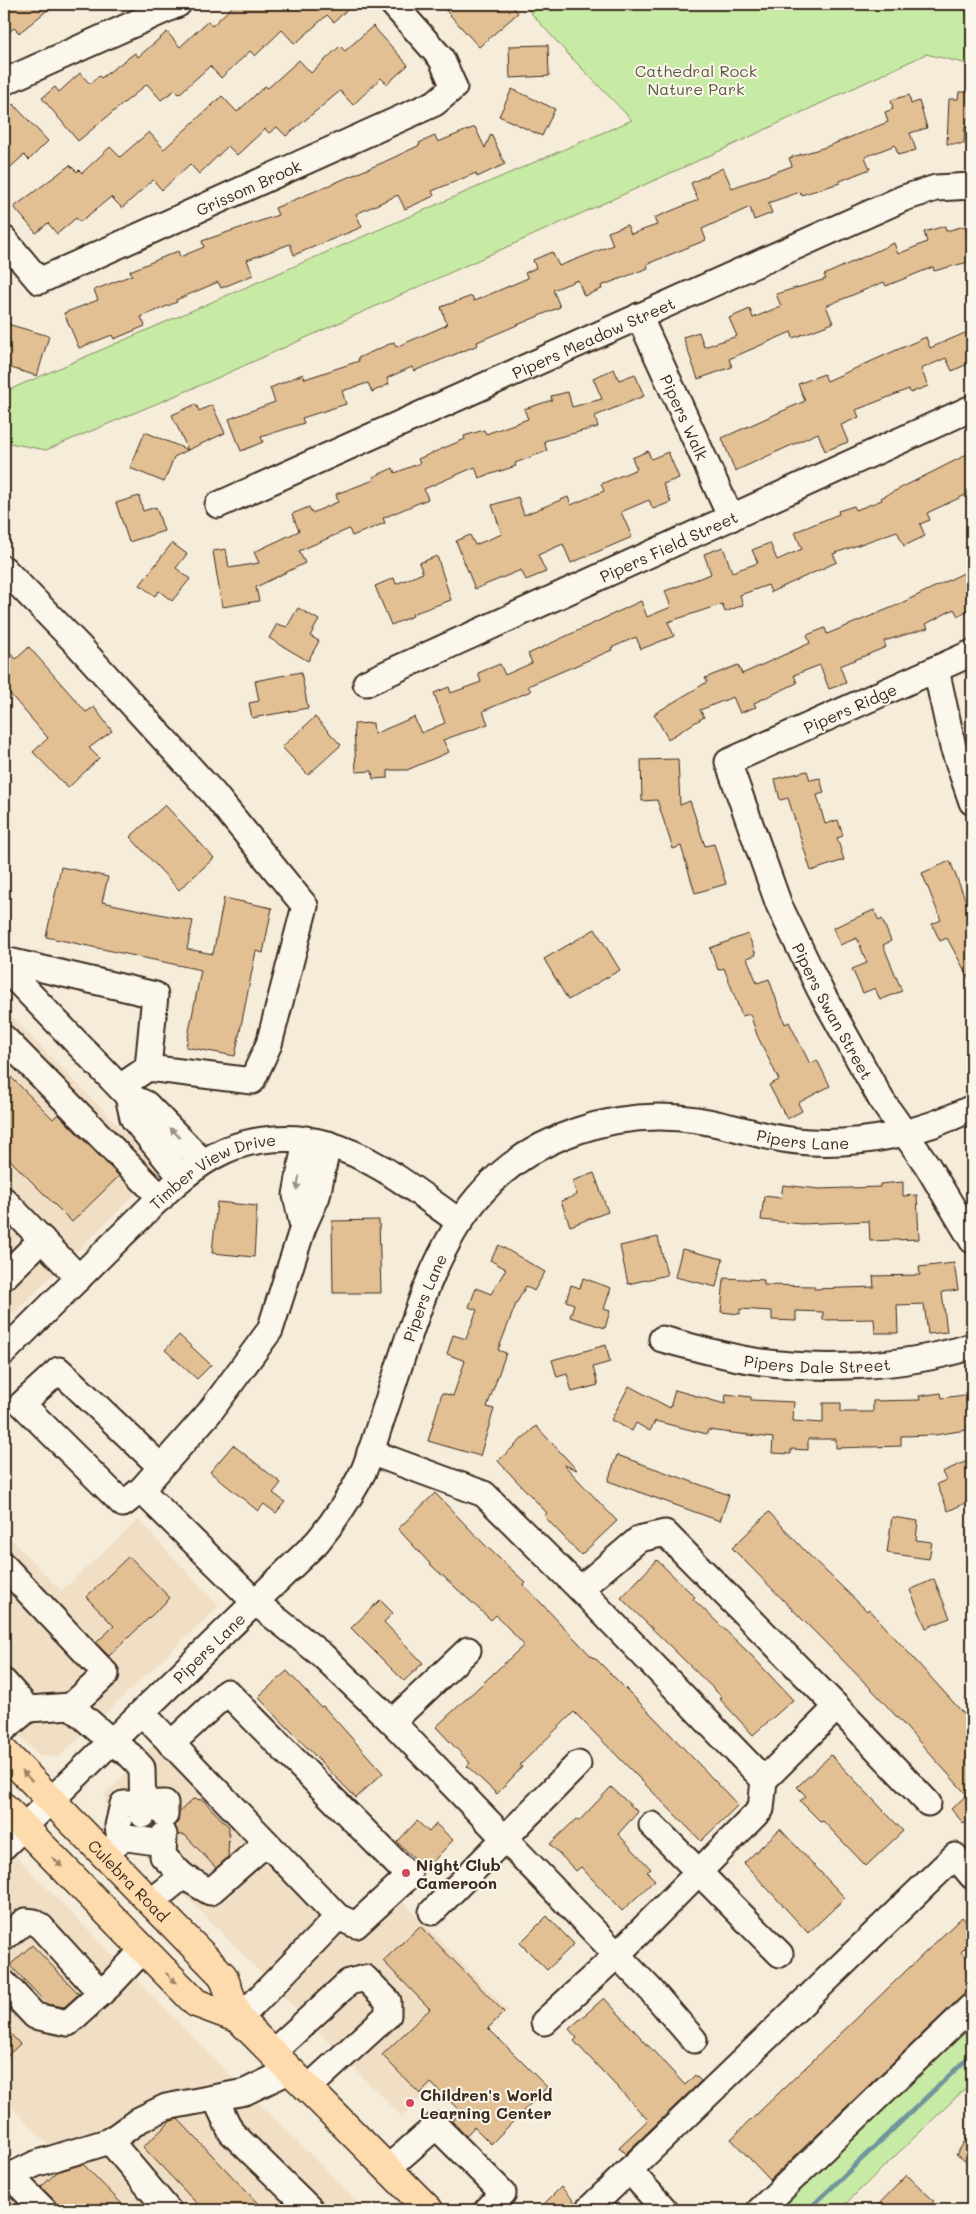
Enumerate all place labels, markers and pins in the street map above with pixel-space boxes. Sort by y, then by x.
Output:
place label: Night Club Cameroon [416,1854,501,1893]
marker: Night Club Cameroon [400,1867,412,1879]
place label: Children's World Learning Center [420,2084,552,2123]
marker: Children's World Learning Center [404,2097,416,2109]

